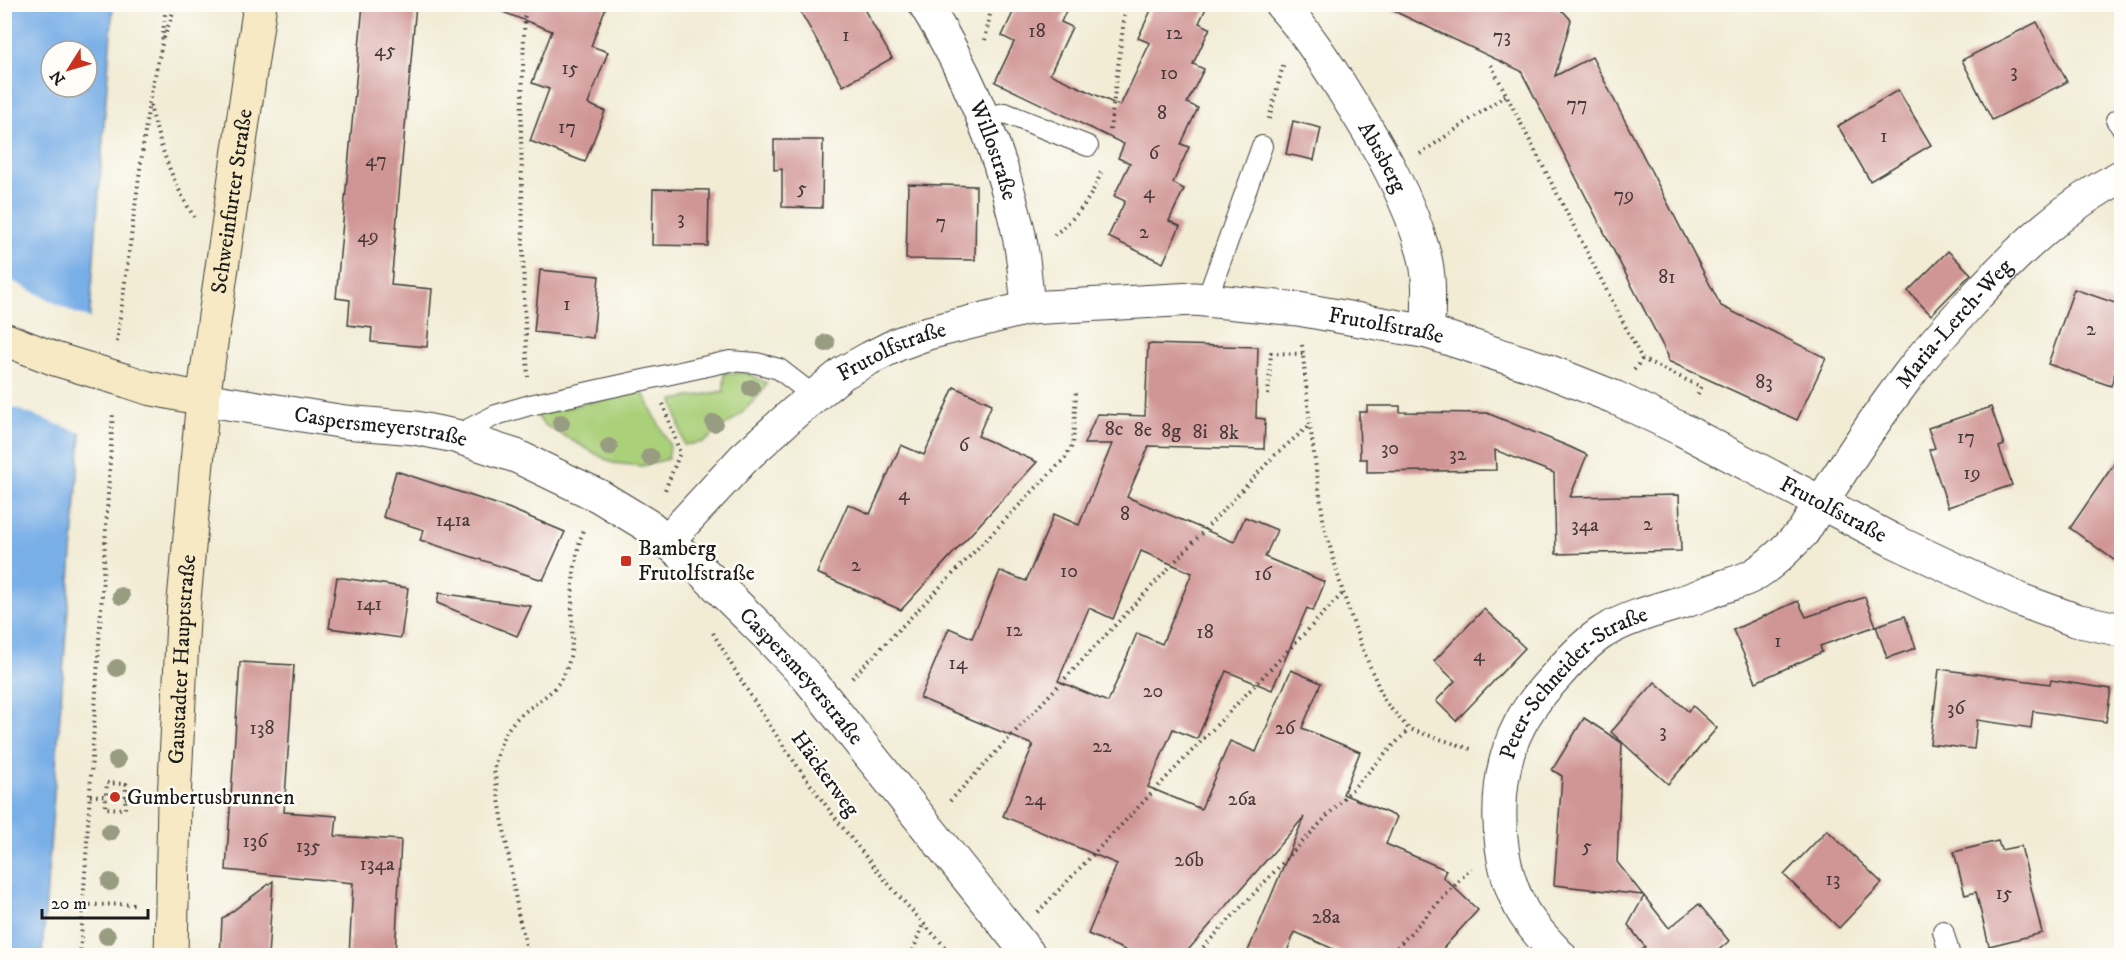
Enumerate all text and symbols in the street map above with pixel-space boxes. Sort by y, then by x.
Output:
house number: 18 [1028,19,1046,44]
house number: 12 [1165,21,1183,46]
house number: 1 [842,23,850,48]
house number: 73 [1493,24,1511,49]
house number: 45 [374,38,396,63]
north arrow [39,39,99,99]
house number: 15 [561,56,579,81]
house number: 3 [2010,59,2018,84]
house number: 10 [1160,61,1178,86]
text: N [46,66,70,89]
house number: 77 [1566,92,1588,117]
street label: Willostraße [963,95,1023,203]
house number: 8 [1157,101,1167,126]
street label: Schweinfurter Straße [205,107,258,295]
house number: 17 [558,115,576,140]
street label: Abtsberg [1352,116,1413,197]
house number: 1 [1880,124,1888,149]
house number: 6 [1149,141,1160,166]
house number: 47 [365,148,387,173]
house number: 5 [797,176,807,201]
house number: 4 [1143,180,1155,205]
house number: 79 [1614,183,1634,208]
house number: 3 [677,206,685,231]
house number: 7 [936,210,946,235]
house number: 2 [1139,220,1149,245]
house number: 49 [357,224,379,249]
street label: Maria-Lerch-Weg [1890,253,2018,394]
house number: 81 [1658,265,1676,290]
house number: 1 [563,292,571,317]
street label: Frutolfstraße [1326,301,1448,350]
street label: Frutolfstraße [832,316,949,387]
house number: 2 [2086,317,2096,342]
house number: 83 [1755,370,1773,395]
street label: Caspersmeyerstraße [292,400,471,453]
house number: 8c [1105,417,1124,442]
house number: 8e [1134,418,1152,443]
house number: 8g [1161,419,1181,444]
house number: 8i [1192,420,1208,445]
house number: 8k [1219,421,1239,446]
house number: 17 [1957,425,1975,450]
house number: 6 [959,433,970,458]
house number: 30 [1381,436,1399,461]
house number: 32 [1449,442,1467,467]
house number: 19 [1963,461,1981,486]
street label: Frutolfstraße [1775,470,1892,548]
house number: 4 [898,482,910,507]
house number: 8 [1120,502,1130,527]
house number: 141a [436,508,471,533]
house number: 2 [1643,512,1653,537]
house number: 34a [1571,513,1599,538]
place label: Bamberg Frutolfstraße [638,535,755,587]
street label: Gaustadter Hauptstraße [162,553,202,765]
house number: 2 [851,553,861,578]
marker: Bamberg Frutolfstraße [619,554,633,568]
house number: 10 [1060,559,1078,584]
house number: 16 [1254,562,1272,587]
house number: 141 [356,592,382,617]
street label: Peter-Schneider-Straße [1494,600,1651,762]
street label: Caspersmeyerstraße [734,602,870,750]
house number: 12 [1005,618,1023,643]
house number: 18 [1196,620,1214,645]
house number: 1 [1774,629,1782,654]
house number: 4 [1473,643,1485,668]
house number: 14 [949,651,968,676]
house number: 20 [1143,679,1163,704]
house number: 36 [1947,696,1966,721]
house number: 138 [250,716,274,741]
house number: 26 [1275,716,1296,741]
house number: 3 [1659,719,1667,744]
street label: Häckerweg [785,726,865,822]
house number: 22 [1092,734,1112,759]
place label: Gumbertusbrunnen [127,784,295,811]
house number: 24 [1024,787,1046,812]
house number: 26a [1228,787,1257,812]
marker: Gumbertusbrunnen [108,790,122,804]
house number: 136 [242,829,268,854]
house number: 135 [296,834,320,859]
house number: 5 [1582,834,1592,859]
house number: 26b [1174,848,1204,873]
house number: 134a [360,852,395,877]
house number: 13 [1826,867,1840,892]
house number: 15 [1995,881,2013,906]
scale bar [42,882,148,920]
text: 20 m [51,893,87,915]
house number: 28a [1312,905,1341,930]

